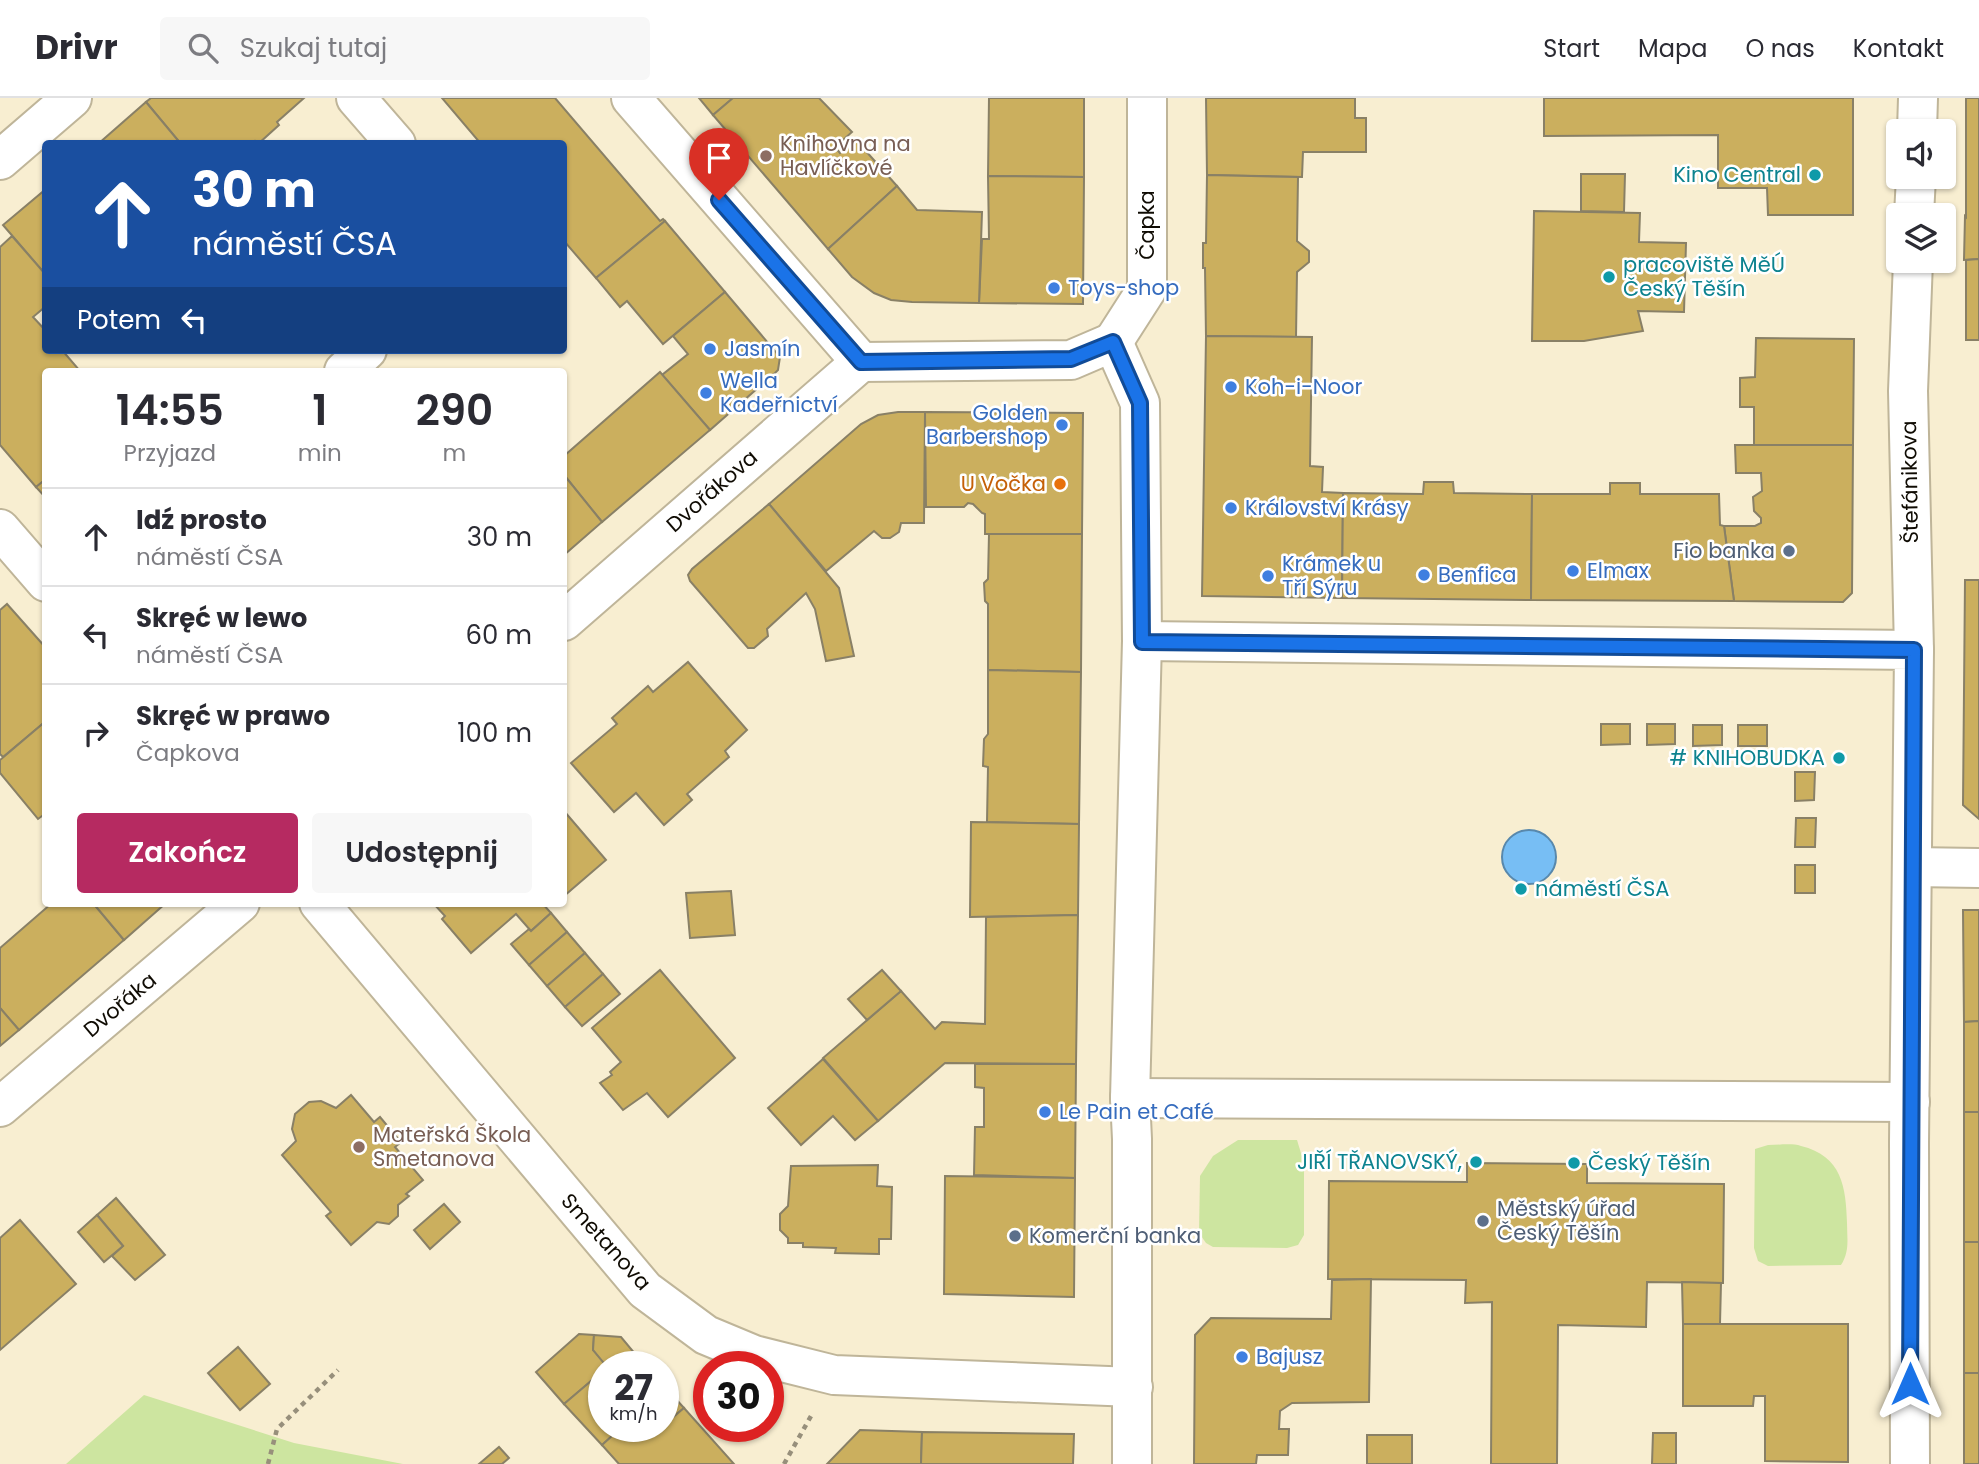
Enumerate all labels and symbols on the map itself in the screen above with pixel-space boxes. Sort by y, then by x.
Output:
pin [689,128,749,200]
place label: Knihovna na Havlíčkové [780,129,911,182]
marker: Knihovna na Havlíčkové [758,148,774,164]
place label: Kino Central [1673,160,1801,189]
marker: Kino Central [1807,167,1823,183]
street label: Čapka [1132,190,1161,260]
place label: pracoviště MěÚ Český Těšín [1623,250,1785,303]
marker: pracoviště MěÚ Český Těšín [1601,269,1617,285]
place label: Toys-shop [1068,273,1179,302]
marker: Toys-shop [1046,280,1062,296]
place label: Jasmín [724,334,801,363]
marker: Jasmín [702,341,718,357]
place label: Wella Kadeřnictví [720,366,838,419]
place label: Koh-i-Noor [1245,372,1362,401]
marker: Koh-i-Noor [1223,379,1239,395]
marker: Wella Kadeřnictví [698,385,714,401]
place label: Golden Barbershop [926,398,1048,451]
marker: Golden Barbershop [1054,417,1070,433]
street label: Štefánikova [1894,420,1925,544]
street label: Dvořákova [660,443,764,538]
place label: U Vočka [961,469,1046,498]
marker: U Vočka [1052,476,1068,492]
place label: Království Krásy [1245,493,1409,522]
marker: Království Krásy [1223,500,1239,516]
place label: Fio banka [1673,536,1775,565]
marker: Fio banka [1781,543,1797,559]
place label: Krámek u Tří Sýru [1282,549,1381,602]
place label: Elmax [1587,556,1649,585]
place label: Benfica [1438,560,1516,589]
marker: Elmax [1565,563,1581,579]
marker: Benfica [1416,567,1432,583]
marker: Krámek u Tří Sýru [1260,568,1276,584]
place label: # KNIHOBUDKA [1670,743,1825,772]
marker: # KNIHOBUDKA [1831,750,1847,766]
place label: náměstí ČSA [1535,874,1669,903]
marker: náměstí ČSA [1513,881,1529,897]
street label: Dvořáka [77,966,162,1044]
place label: Le Pain et Café [1059,1097,1214,1126]
marker: Le Pain et Café [1037,1104,1053,1120]
place label: Mateřská Škola Smetanova [373,1120,531,1173]
marker: Mateřská Škola Smetanova [351,1139,367,1155]
place label: JIŘÍ TŘANOVSKÝ, [1297,1147,1462,1176]
place label: Český Těšín [1588,1148,1710,1177]
marker: JIŘÍ TŘANOVSKÝ, [1468,1154,1484,1170]
marker: Český Těšín [1566,1155,1582,1171]
street label: Smetanova [555,1187,658,1297]
place label: Městský úřad Český Těšín [1497,1194,1636,1247]
marker: Městský úřad Český Těšín [1475,1213,1491,1229]
place label: Komerční banka [1029,1221,1201,1250]
marker: Komerční banka [1007,1228,1023,1244]
place label: Bajusz [1256,1342,1322,1371]
position arrow [1873,1347,1947,1421]
marker: Bajusz [1234,1349,1250,1365]
speed limit sign: 30 [693,1351,784,1442]

